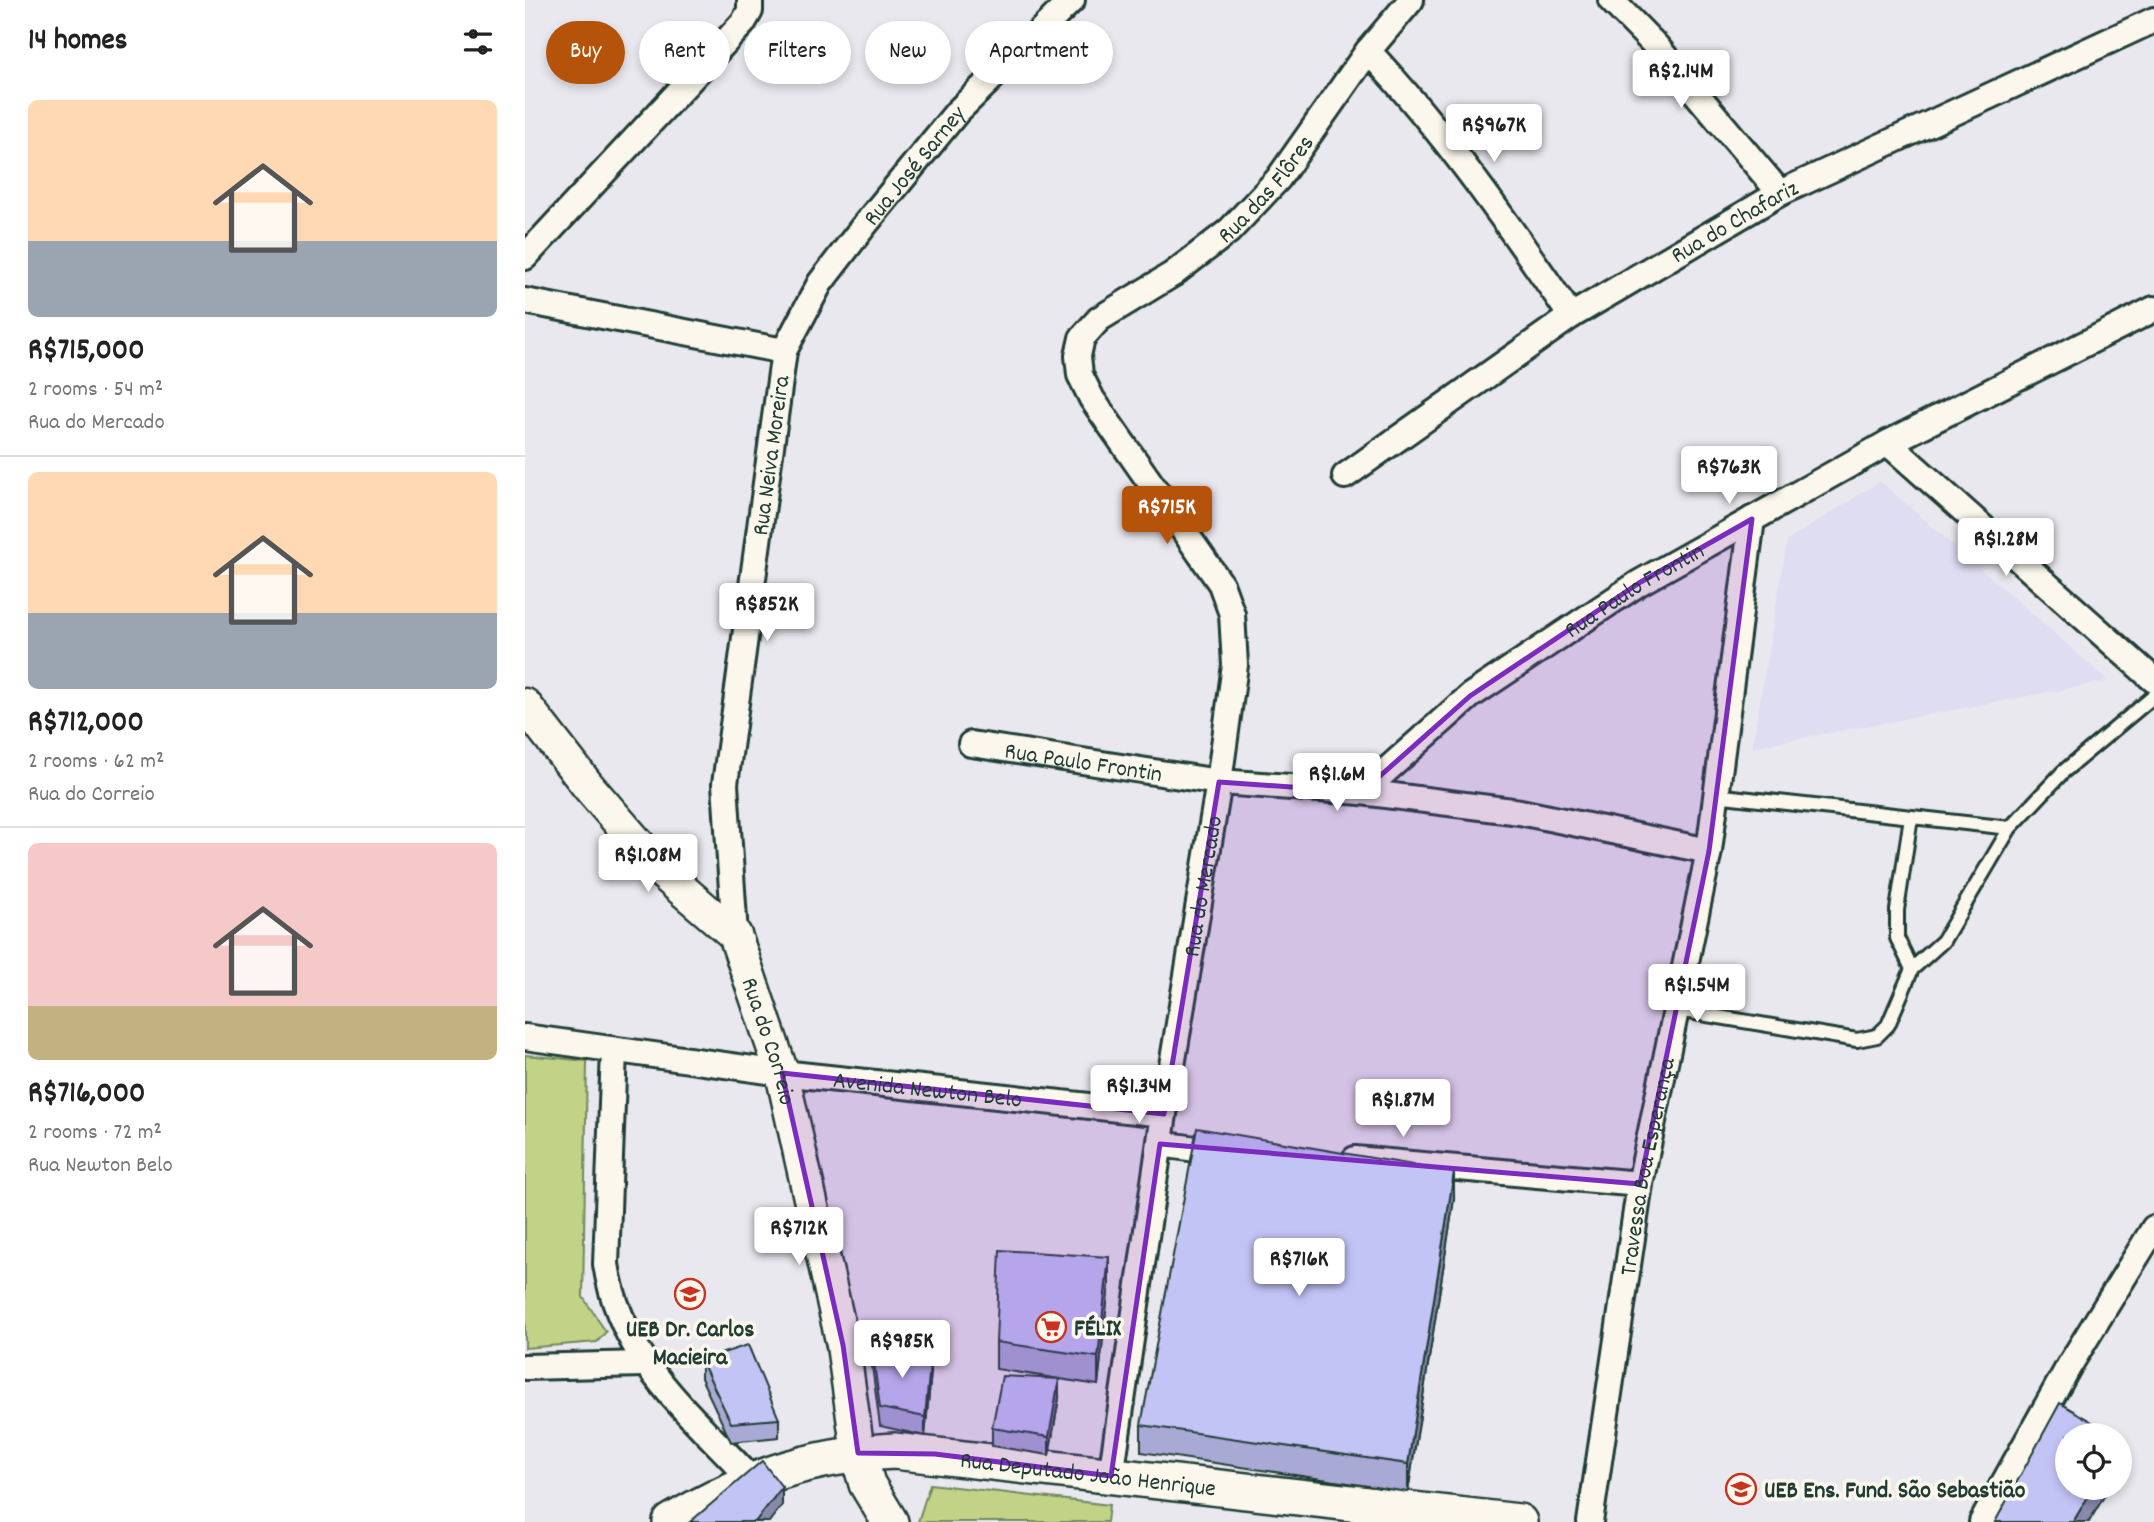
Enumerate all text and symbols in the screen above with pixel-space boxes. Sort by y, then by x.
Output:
text: 14 homes [28,21,127,64]
chip: Buy [546,21,625,84]
chip: Rent [639,21,730,84]
chip: Filters [744,21,851,84]
chip: New [865,21,951,84]
chip: Apartment [965,21,1113,84]
icon: filters [459,23,497,61]
pin: R$2.14M [1616,50,1746,110]
text: R$2.14M [1649,56,1713,89]
street label: Rua José Sarney [857,98,976,234]
pin: R$967K [1437,104,1551,164]
text: R$967K [1462,110,1526,143]
street label: Rua das Flôres [1212,129,1324,254]
icon: home [200,145,326,271]
street label: Rua do Chafariz [1665,173,1805,273]
text: R$715,000 [28,331,145,374]
street label: Rua Neiva Moreira [745,373,801,538]
text: 2 rooms · 54 m² [28,374,163,407]
text: Rua do Mercado [28,407,165,440]
pin: R$763K [1672,447,1786,506]
text: R$763K [1697,452,1761,485]
pin: R$715K [1110,486,1224,546]
text: R$715K [1138,492,1196,525]
icon: home [200,517,326,643]
pin: R$1.28M [1941,518,2071,578]
text: R$1.28M [1974,524,2038,557]
street label: Rua Paulo Frontin [1559,536,1711,648]
pin: R$852K [710,584,824,643]
text: R$852K [735,589,799,622]
text: R$712,000 [28,703,144,746]
street label: Rua Paulo Frontin [1002,735,1164,793]
text: 2 rooms · 62 m² [28,746,164,779]
pin: R$1.6M [1280,754,1394,813]
text: R$1.6M [1309,759,1365,792]
text: Rua do Correio [28,779,155,812]
street label: Rua do Mercado [1176,813,1233,960]
pin: R$1.08M [583,834,713,894]
text: R$1.08M [615,840,681,873]
icon: home [200,888,326,1014]
pin: R$1.54M [1632,964,1762,1024]
text: R$1.54M [1664,970,1730,1003]
street label: Rua do Correio [731,973,803,1108]
street label: Travessa Boa Esperança [1613,1054,1686,1278]
street label: Avenida Newton Belo [831,1065,1023,1119]
pin: R$1.34M [1074,1066,1204,1125]
text: R$1.34M [1107,1071,1171,1104]
text: R$716,000 [28,1074,145,1117]
pin: R$1.87M [1338,1080,1468,1139]
text: R$1.87M [1371,1085,1435,1118]
text: 2 rooms · 72 m² [28,1117,162,1150]
text: Rua Newton Belo [28,1150,173,1183]
pin: R$712K [742,1208,856,1267]
text: R$712K [770,1213,828,1246]
pin: R$716K [1242,1238,1356,1298]
text: R$716K [1270,1244,1328,1277]
school or university icon: UEB Dr. Carlos Macieira [673,1277,707,1311]
supermarket icon: FÉLIX [1034,1310,1068,1344]
place label: FÉLIX [1074,1313,1122,1347]
place label: UEB Dr. Carlos Macieira [626,1314,754,1376]
pin: R$985K [845,1320,959,1380]
text: R$985K [870,1326,934,1359]
map controls [2055,1423,2132,1500]
button: locate [2055,1423,2132,1500]
street label: Rua Deputado João Henrique [958,1445,1218,1507]
school or university icon: UEB Ens. Fund. São Sebastião [1724,1472,1758,1506]
place label: UEB Ens. Fund. São Sebastião [1764,1475,2026,1509]

